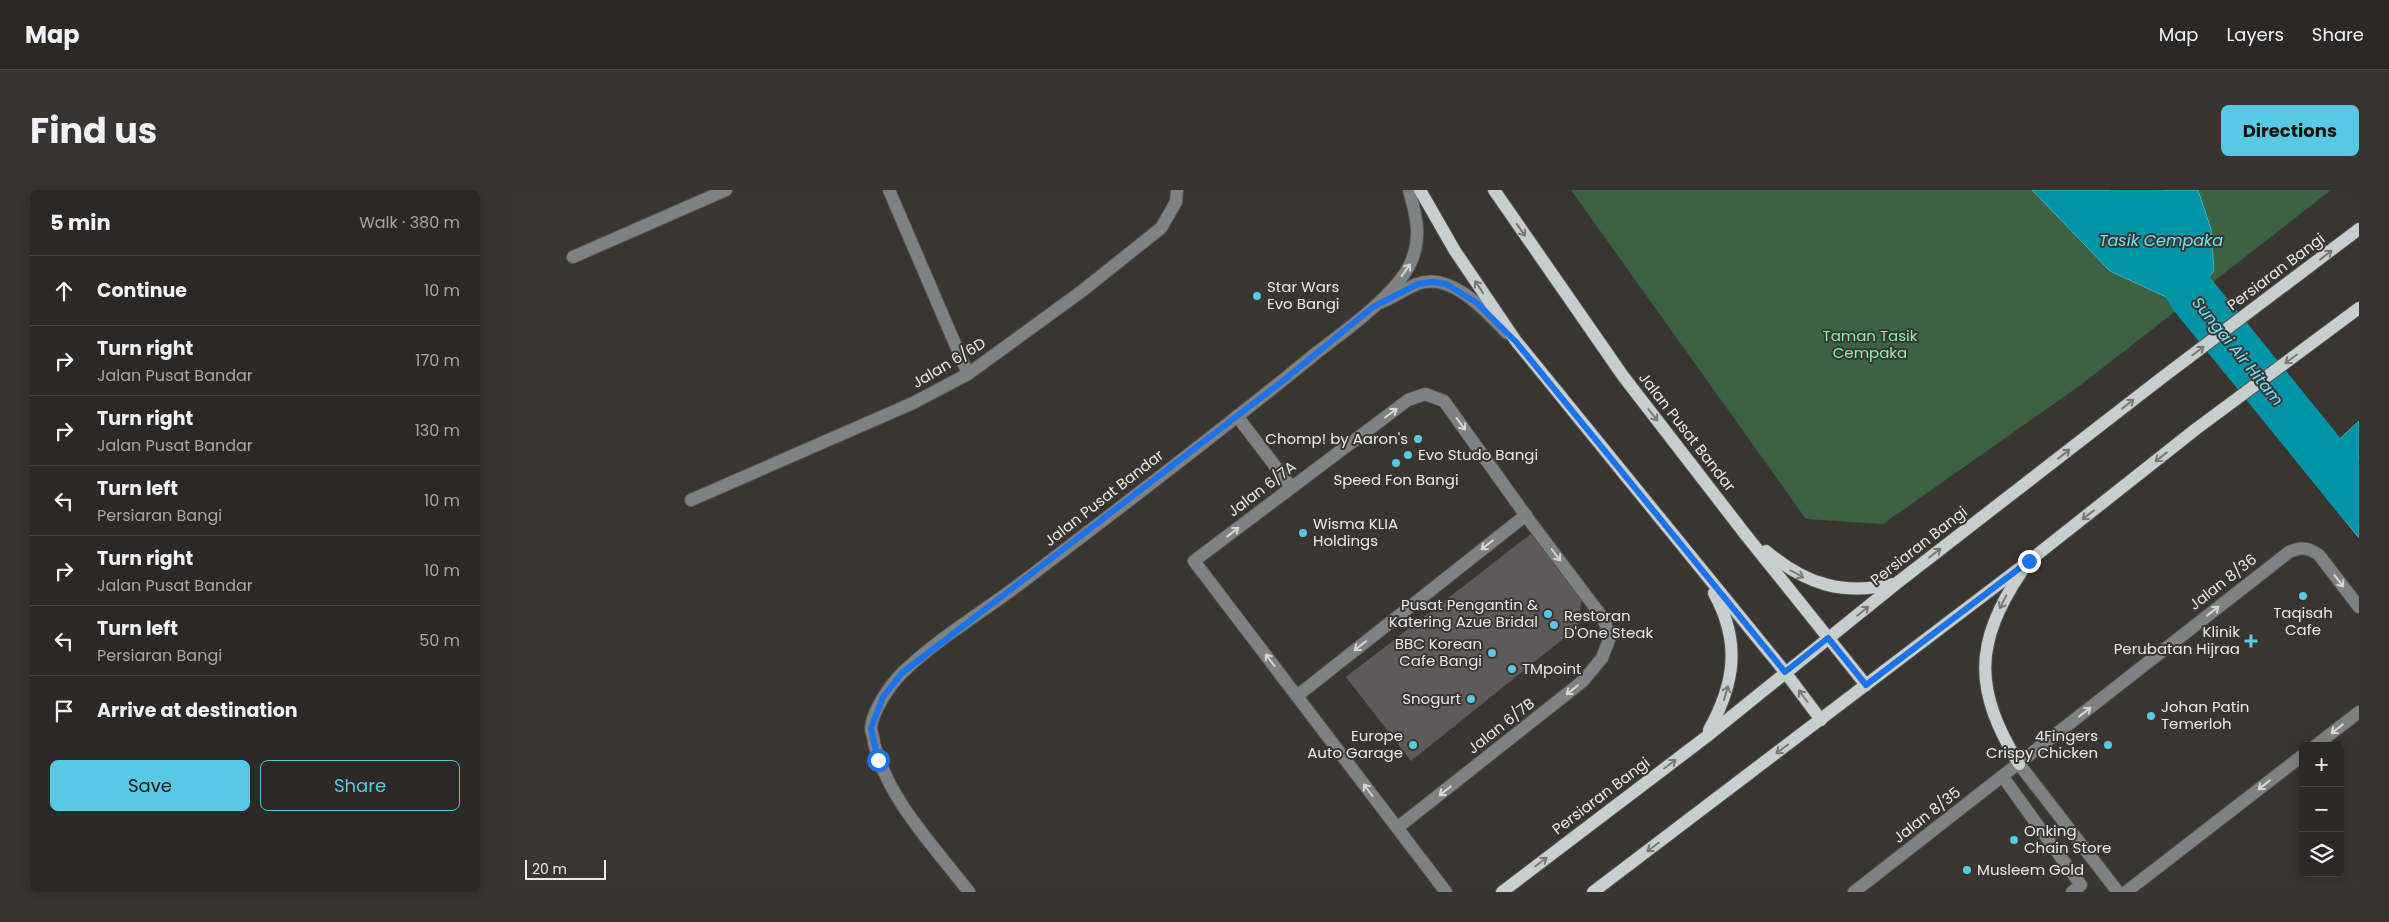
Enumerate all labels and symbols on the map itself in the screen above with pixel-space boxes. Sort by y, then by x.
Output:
one-way arrow [1516,223,1526,237]
street label: Persiaran Bangi [2223,228,2329,315]
water label: Tasik Cempaka [2099,229,2223,252]
one-way arrow [2319,249,2332,260]
one-way arrow [1400,264,1411,277]
place label: Star Wars Evo Bangi [1267,276,1339,314]
one-way arrow [1473,280,1483,294]
marker: Star Wars Evo Bangi [1251,290,1263,302]
water label: Sungai Air Hitam [2187,292,2289,411]
park label: Taman Tasik Cempaka [1823,325,1918,363]
street label: Jalan 6/6D [908,332,989,393]
one-way arrow [2191,346,2205,356]
one-way arrow [2284,354,2298,364]
street label: Jalan Pusat Bandar [1634,368,1741,496]
one-way arrow [2121,398,2134,409]
one-way arrow [1384,407,1397,418]
one-way arrow [1648,408,1658,422]
one-way arrow [1455,417,1466,430]
place label: Chomp! by Aaron's [1265,428,1408,449]
marker: Chomp! by Aaron's [1412,433,1424,445]
street label: Jalan Pusat Bandar [1040,444,1168,551]
place label: Evo Studo Bangi [1418,444,1538,465]
one-way arrow [2057,448,2070,459]
marker: Evo Studo Bangi [1402,449,1414,461]
one-way arrow [2154,452,2168,462]
street label: Jalan 6/7A [1223,456,1300,521]
marker: Speed Fon Bangi [1390,457,1402,469]
place label: Speed Fon Bangi [1333,469,1459,490]
street label: Persiaran Bangi [1866,501,1971,590]
one-way arrow [2082,510,2095,521]
place label: Wisma KLIA Holdings [1313,513,1398,551]
one-way arrow [1226,526,1239,537]
marker: Wisma KLIA Holdings [1297,527,1309,539]
one-way arrow [1481,540,1494,551]
one-way arrow [1551,548,1562,561]
one-way arrow [1928,548,1941,559]
street label: Jalan 8/36 [2185,549,2261,615]
route end [2018,550,2041,573]
one-way arrow [1790,569,1804,579]
one-way arrow [2334,574,2345,587]
marker: Taqisah Cafe [2297,590,2309,602]
place label: Pusat Pengantin & Katering Azue Bridal [1389,594,1538,632]
one-way arrow [1998,594,2007,609]
place label: Taqisah Cafe [2273,602,2333,640]
place label: Restoran D'One Steak [1564,605,1653,643]
one-way arrow [1856,605,1869,616]
one-way arrow [2206,606,2219,617]
marker: Pusat Pengantin & Katering Azue Bridal [1542,608,1554,620]
marker: Restoran D'One Steak [1548,619,1560,631]
place label: Klinik Perubatan Hijraa [2114,621,2240,659]
place label: BBC Korean Cafe Bangi [1395,633,1482,671]
marker: Klinik Perubatan Hijraa [2244,634,2258,648]
one-way arrow [1354,640,1367,651]
marker: BBC Korean Cafe Bangi [1486,647,1498,659]
one-way arrow [1264,654,1275,667]
place label: TMpoint [1522,658,1582,679]
marker: TMpoint [1506,663,1518,675]
one-way arrow [1566,685,1579,696]
one-way arrow [1722,685,1732,701]
place label: Snogurt [1402,688,1461,709]
one-way arrow [1798,689,1808,703]
street label: Jalan 6/7B [1463,693,1539,758]
marker: Snogurt [1465,693,1477,705]
place label: Johan Patin Temerloh [2161,696,2249,734]
one-way arrow [2078,706,2091,717]
marker: Johan Patin Temerloh [2145,710,2157,722]
one-way arrow [2331,723,2344,734]
place label: Europe Auto Garage [1307,725,1403,763]
place label: 4Fingers Crispy Chicken [1986,725,2098,763]
marker: Europe Auto Garage [1407,739,1419,751]
marker: 4Fingers Crispy Chicken [2102,739,2114,751]
one-way arrow [1775,744,1789,754]
route start [867,749,890,772]
street label: Persiaran Bangi [1548,752,1654,839]
one-way arrow [1663,759,1677,769]
one-way arrow [2257,780,2271,790]
street label: Jalan 8/35 [1889,782,1965,848]
one-way arrow [1362,784,1373,797]
one-way arrow [1438,785,1451,796]
place label: Onking Chain Store [2024,820,2111,858]
marker: Onking Chain Store [2008,834,2020,846]
one-way arrow [1646,842,1660,852]
scale bar [525,857,606,880]
one-way arrow [1534,857,1547,868]
place label: Musleem Gold [1977,859,2084,880]
marker: Musleem Gold [1961,864,1973,876]

